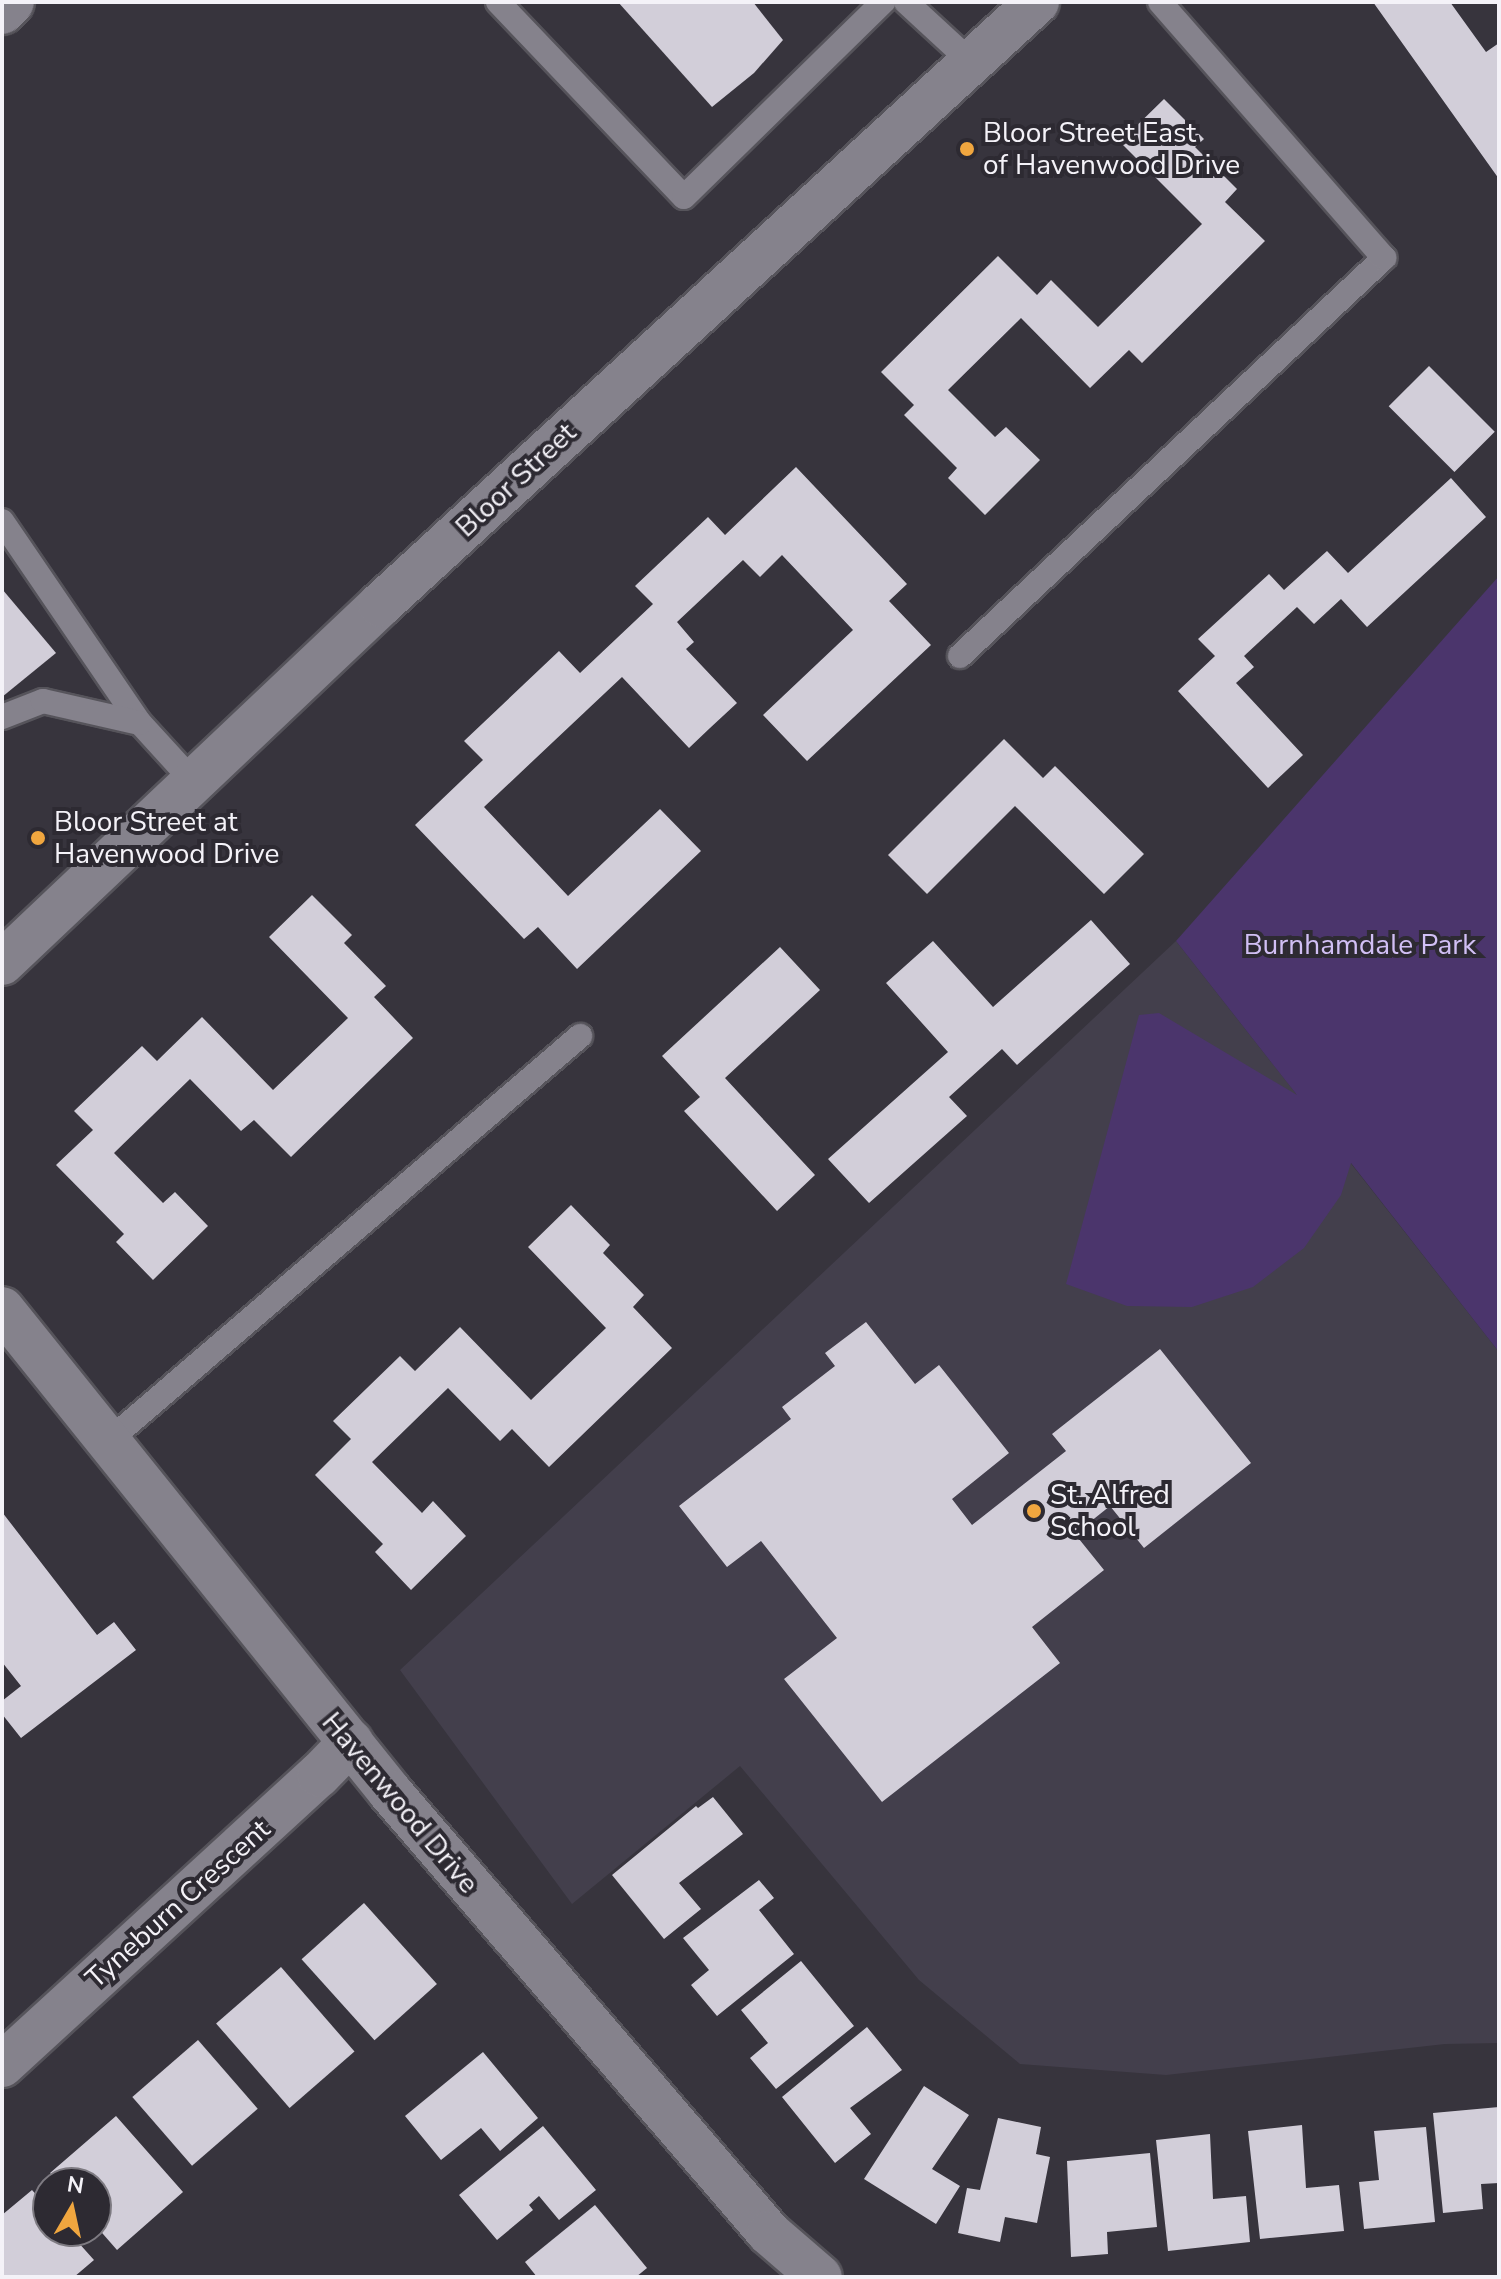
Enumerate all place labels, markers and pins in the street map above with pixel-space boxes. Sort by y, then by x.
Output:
place label: Bloor Street East of Havenwood Drive [983,116,1240,182]
marker: Bloor Street East of Havenwood Drive [958,140,976,158]
place label: Bloor Street at Havenwood Drive [54,805,279,871]
marker: Bloor Street at Havenwood Drive [29,829,47,847]
place label: St. Alfred School [1050,1478,1170,1544]
marker: St. Alfred School [1025,1502,1043,1520]

